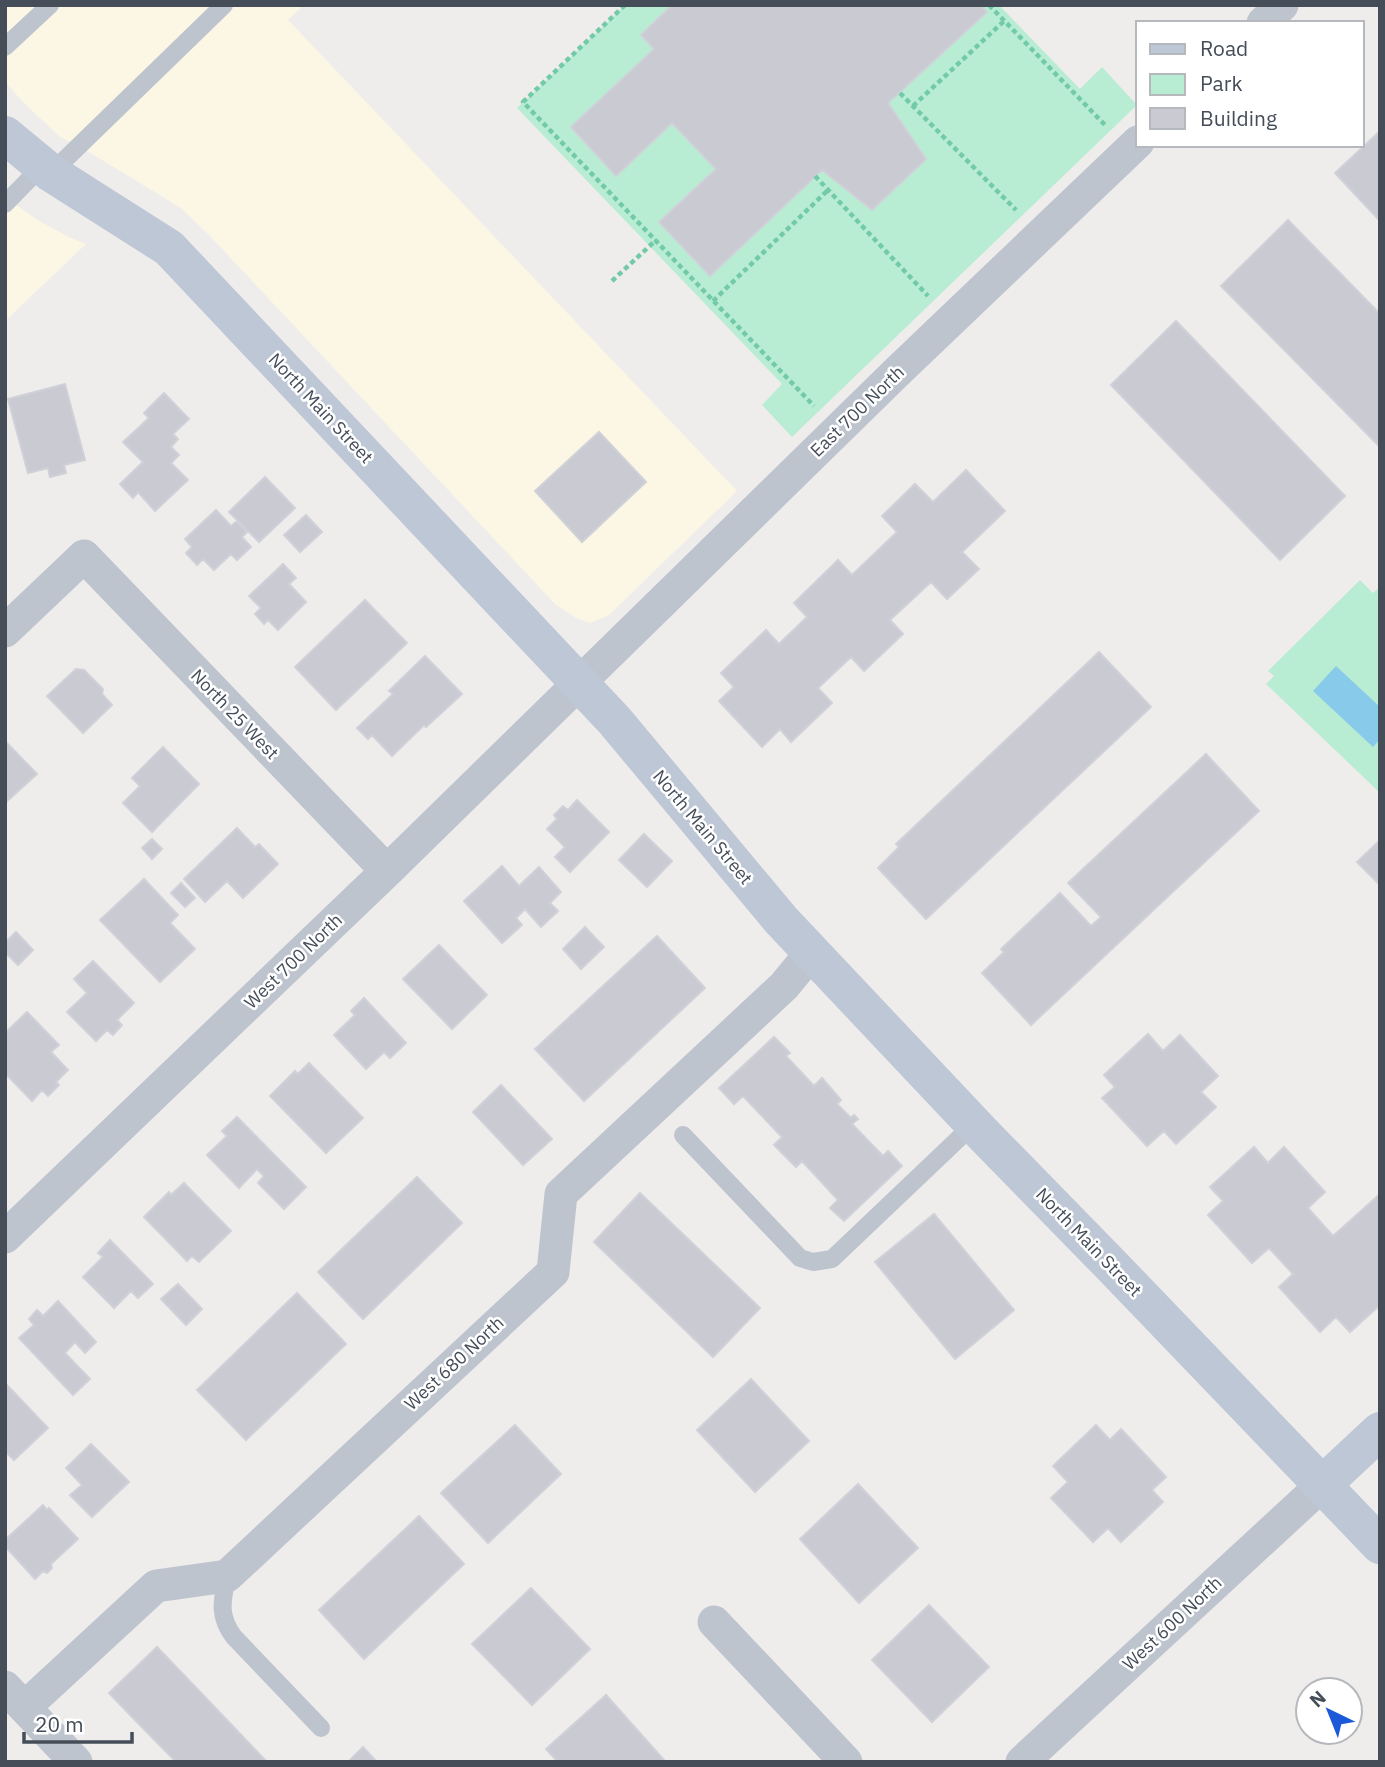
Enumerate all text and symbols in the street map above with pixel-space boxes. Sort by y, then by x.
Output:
legend [1136,21,1364,147]
text: Road [1200,34,1248,62]
text: Park [1200,69,1243,97]
text: Building [1200,104,1277,132]
street label: North Main Street [264,348,378,468]
street label: East 700 North [805,360,909,462]
street label: North 25 West [186,664,284,764]
street label: North Main Street [648,765,758,889]
street label: West 700 North [239,908,347,1014]
street label: North Main Street [1031,1183,1147,1301]
street label: West 680 North [400,1311,508,1415]
street label: West 600 North [1118,1571,1226,1675]
north arrow [1294,1676,1364,1746]
text: N [1304,1685,1331,1712]
scale bar [24,1700,133,1744]
text: 20 m [35,1710,84,1738]

